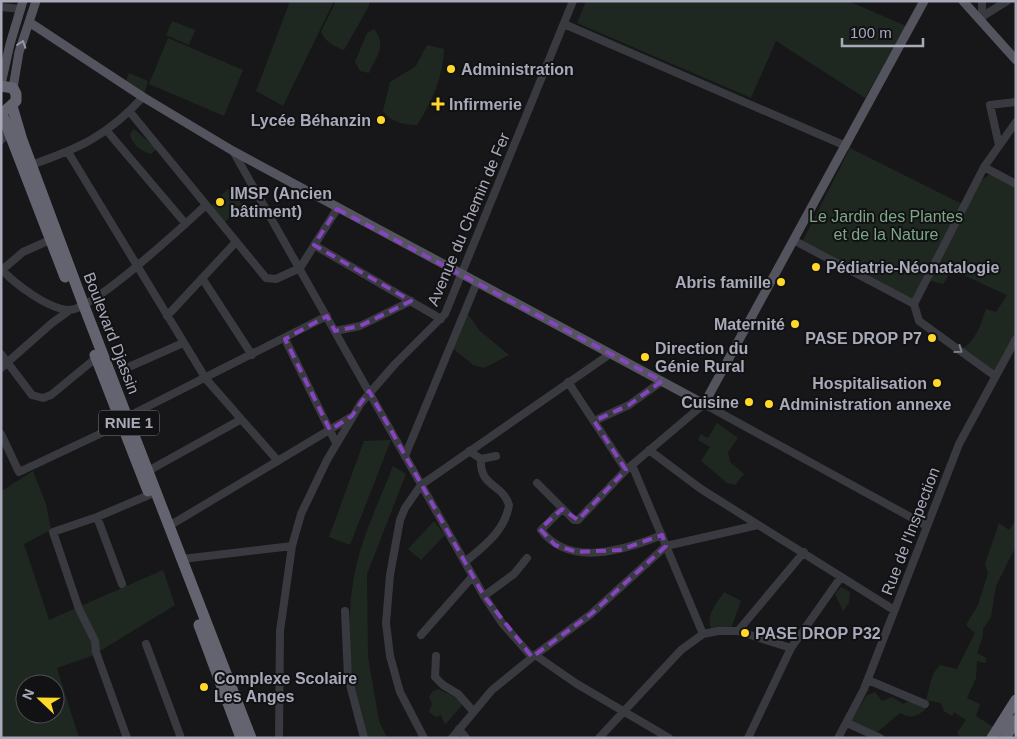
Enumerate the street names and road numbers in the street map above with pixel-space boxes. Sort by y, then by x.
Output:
street label: Avenue du Chemin de Fer [424,129,513,308]
street label: Boulevard Djassin [80,270,143,396]
road number: RNIE 1 [99,410,159,436]
street label: Rue de l'Inspection [878,465,943,598]

